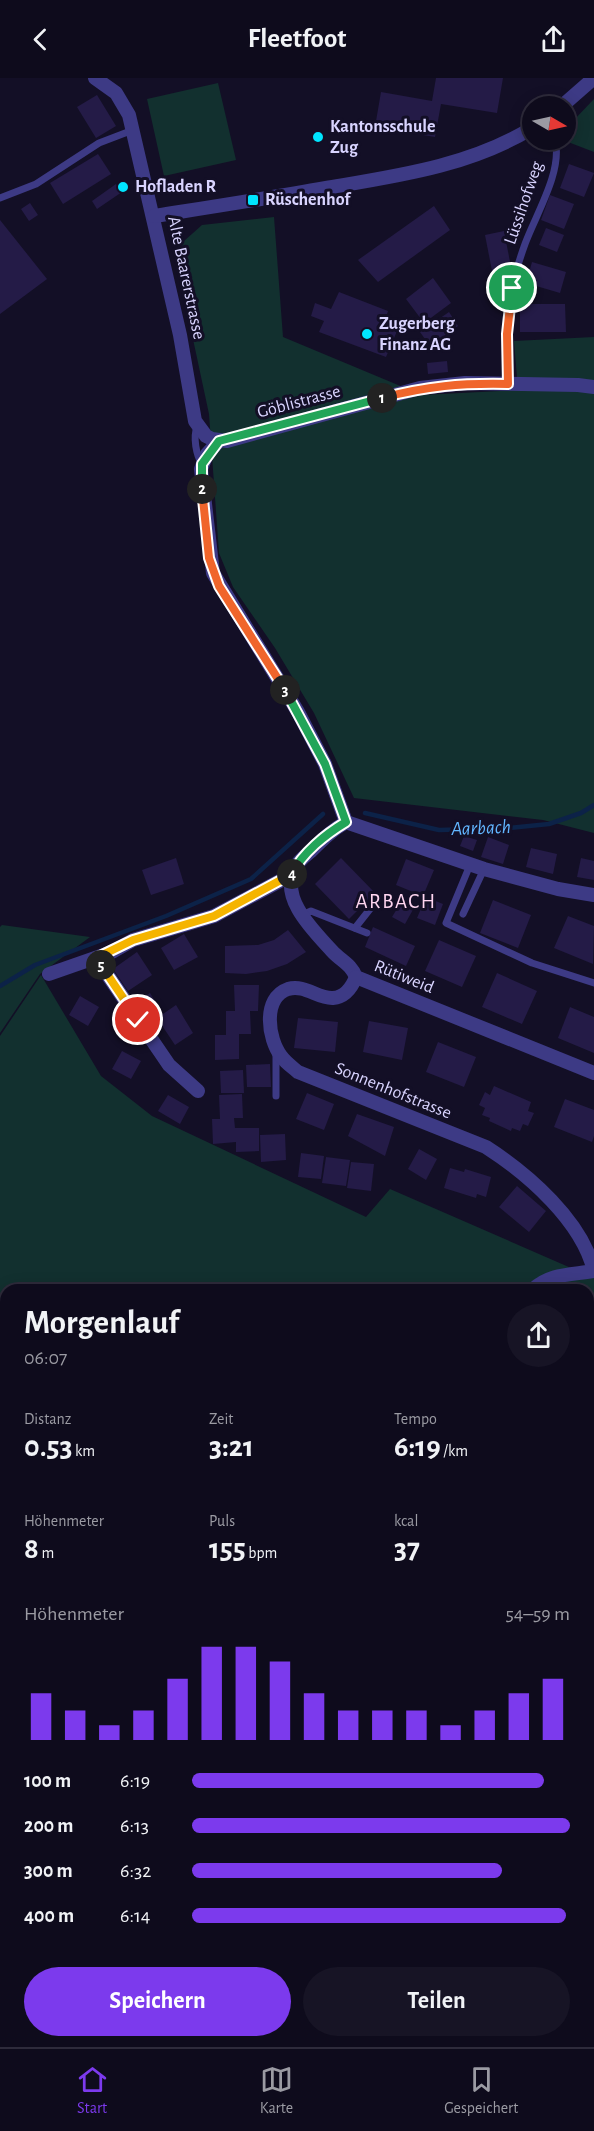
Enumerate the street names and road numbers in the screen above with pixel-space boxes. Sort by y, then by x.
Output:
street label: Lüssihofweg [501,159,547,247]
street label: Alte Baarerstrasse [164,215,208,341]
street label: Göblistrasse [255,382,343,422]
street label: Rütiweid [372,957,436,997]
street label: Sonnenhofstrasse [332,1059,454,1123]

